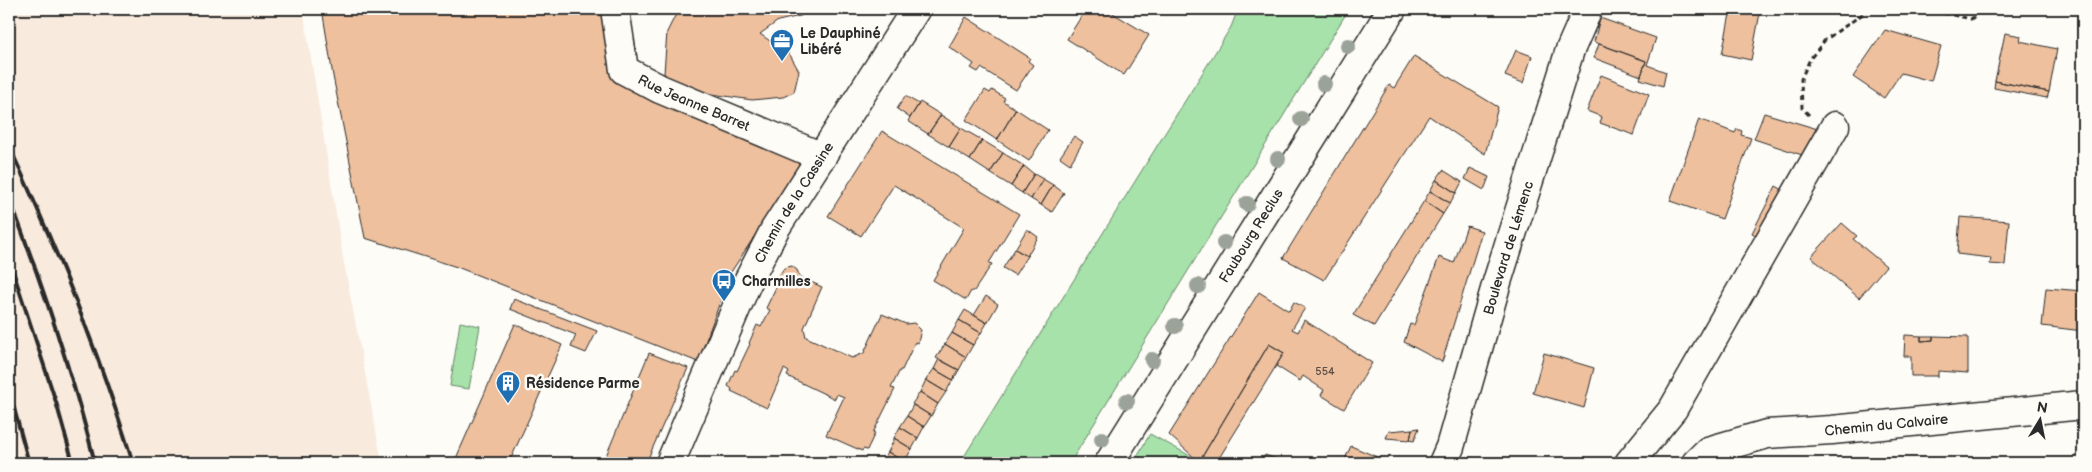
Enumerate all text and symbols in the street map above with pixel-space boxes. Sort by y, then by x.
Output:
place label: Le Dauphiné Libéré [800,25,881,58]
office icon: Le Dauphiné Libéré [769,28,795,62]
street label: Rue Jeanne Barret [635,70,753,135]
street label: Chemin de la Cassine [750,139,837,266]
street label: Boulevard de Lémenc [1480,179,1537,317]
street label: Faubourg Reclus [1215,185,1286,286]
bus stop icon: Charmilles [711,268,737,302]
place label: Charmilles [742,273,811,290]
house number: 554 [1315,365,1335,378]
building icon: Résidence Parme [495,370,521,404]
place label: Résidence Parme [526,375,639,392]
north arrow [2014,394,2064,444]
text: N [2036,398,2049,417]
street label: Chemin du Calvaire [1824,410,1949,439]

